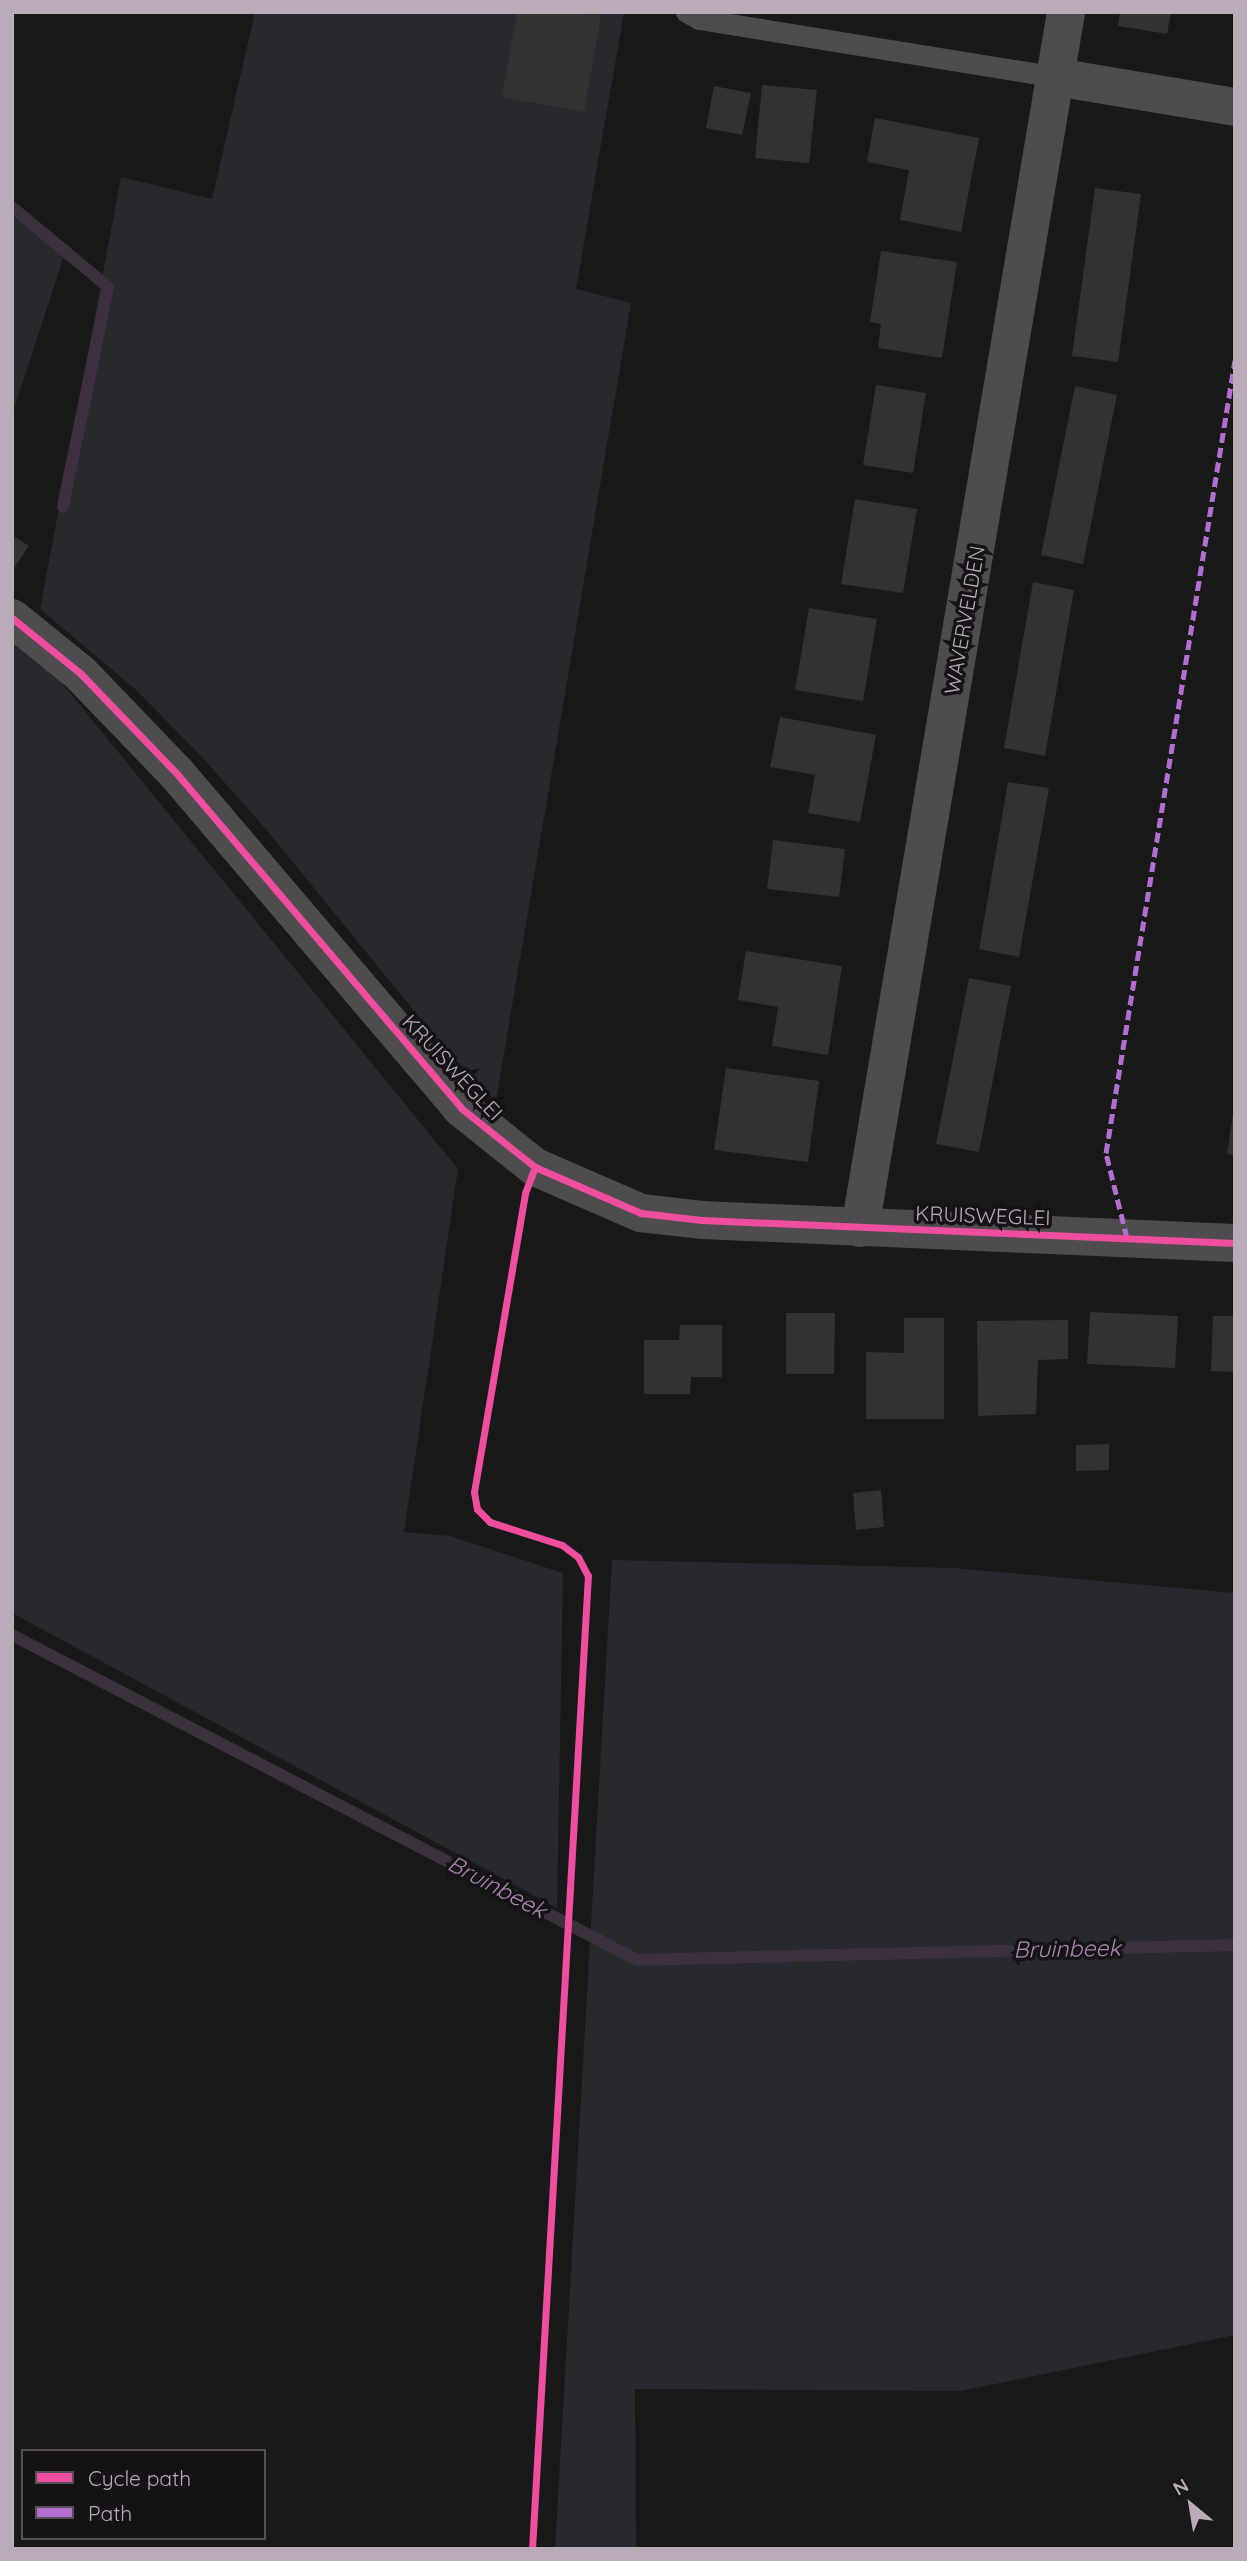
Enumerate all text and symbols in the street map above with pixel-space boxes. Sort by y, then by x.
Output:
street label: WAVERVELDEN [939,544,989,696]
street label: KRUISWEGLEI [398,1009,508,1125]
street label: KRUISWEGLEI [915,1200,1051,1230]
water label: Bruinbeek [443,1850,551,1924]
water label: Bruinbeek [1013,1934,1121,1964]
legend [21,2449,266,2540]
text: Cycle path [88,2465,191,2491]
north arrow [1156,2470,1226,2540]
text: N [1168,2473,1193,2501]
text: Path [88,2500,132,2526]

